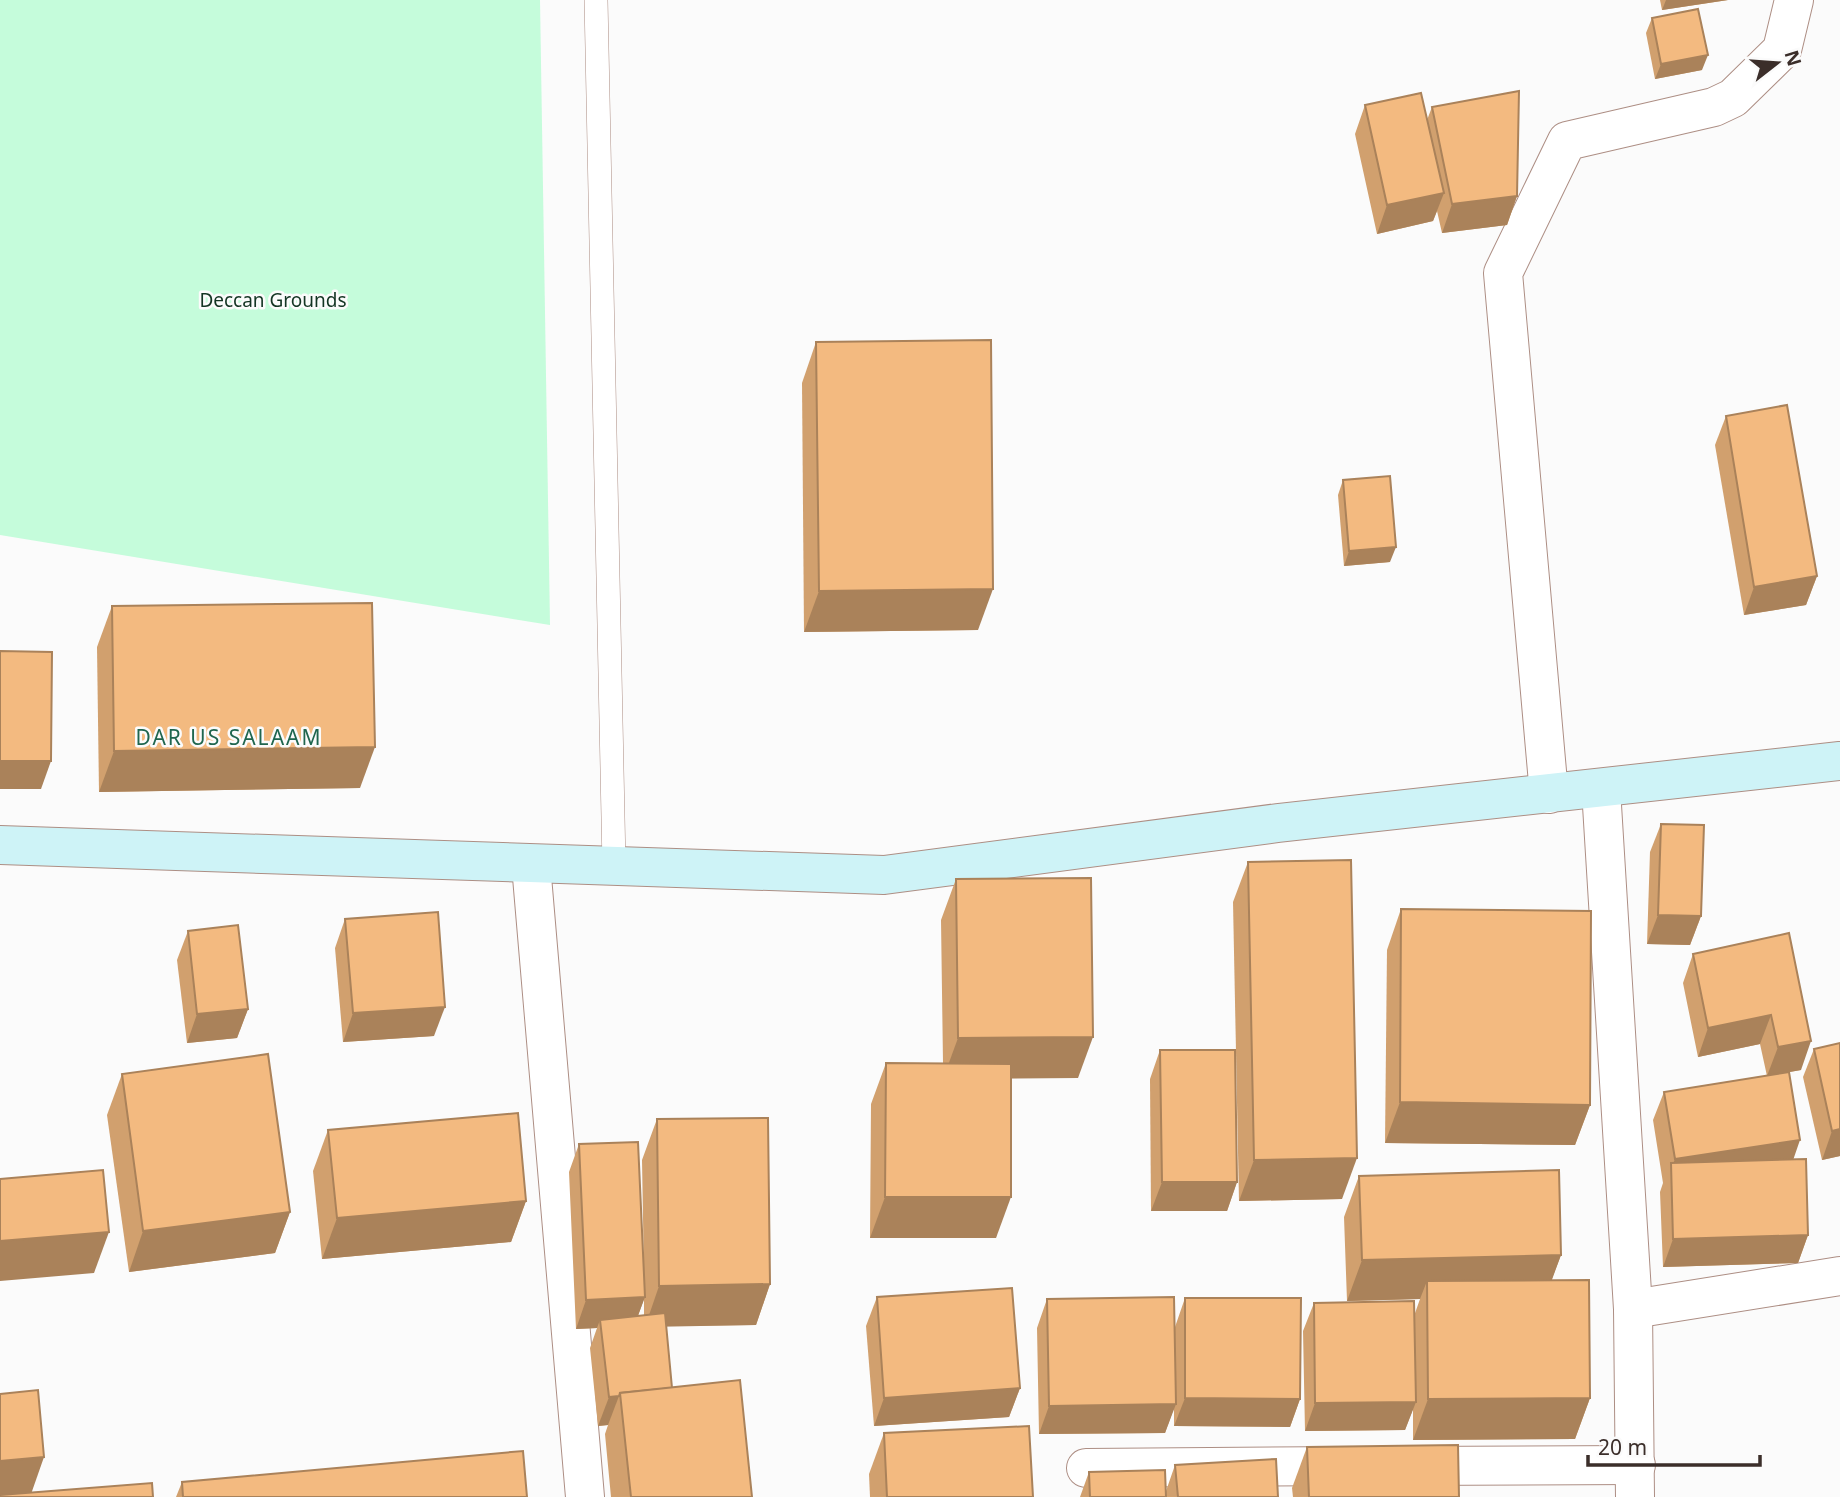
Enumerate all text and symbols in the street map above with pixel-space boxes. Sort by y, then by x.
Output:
north arrow [1742,28,1812,98]
text: N [1779,47,1808,69]
park label: Deccan Grounds [199,287,347,313]
district label: DAR US SALAAM [135,723,323,751]
scale bar [1588,1424,1759,1468]
text: 20 m [1598,1433,1647,1461]

